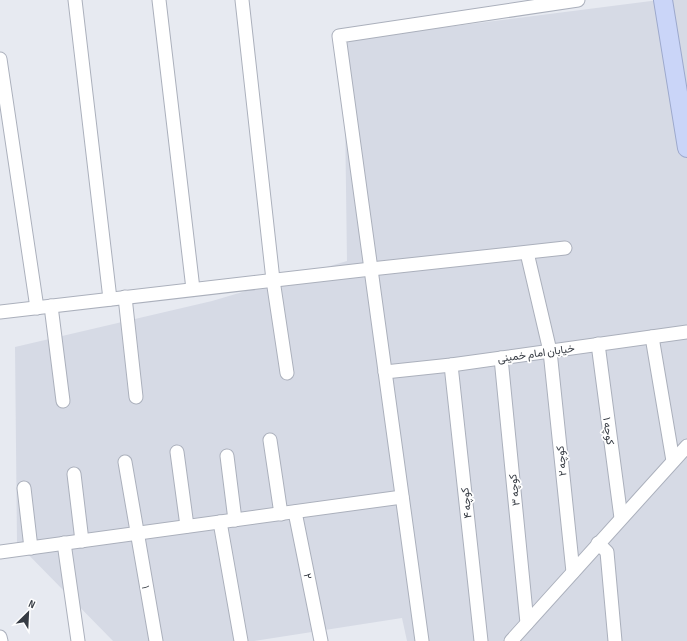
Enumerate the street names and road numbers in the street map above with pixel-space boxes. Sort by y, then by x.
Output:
street label: خیابان امام خمینی [497,342,576,366]
street label: کوچه ۱ [599,416,617,446]
street label: کوچه ۲ [553,445,571,477]
street label: کوچه ۳ [506,473,524,506]
street label: کوچه ۴ [458,487,476,519]
street label: ۲ [301,572,314,580]
street label: ۱ [139,584,152,590]

